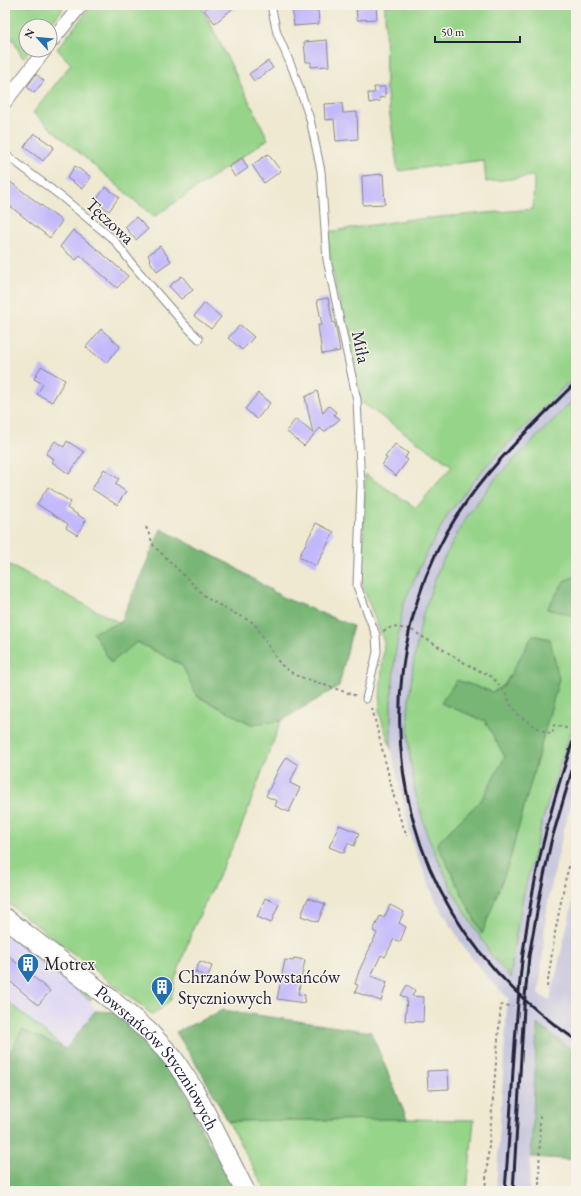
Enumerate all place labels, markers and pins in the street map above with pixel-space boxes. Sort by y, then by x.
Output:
building icon: Motrex [15,951,41,984]
place label: Motrex [44,952,95,975]
place label: Chrzanów Powstańców Styczniowych [178,965,341,1009]
building icon: Chrzanów Powstańców Styczniowych [149,974,175,1007]

